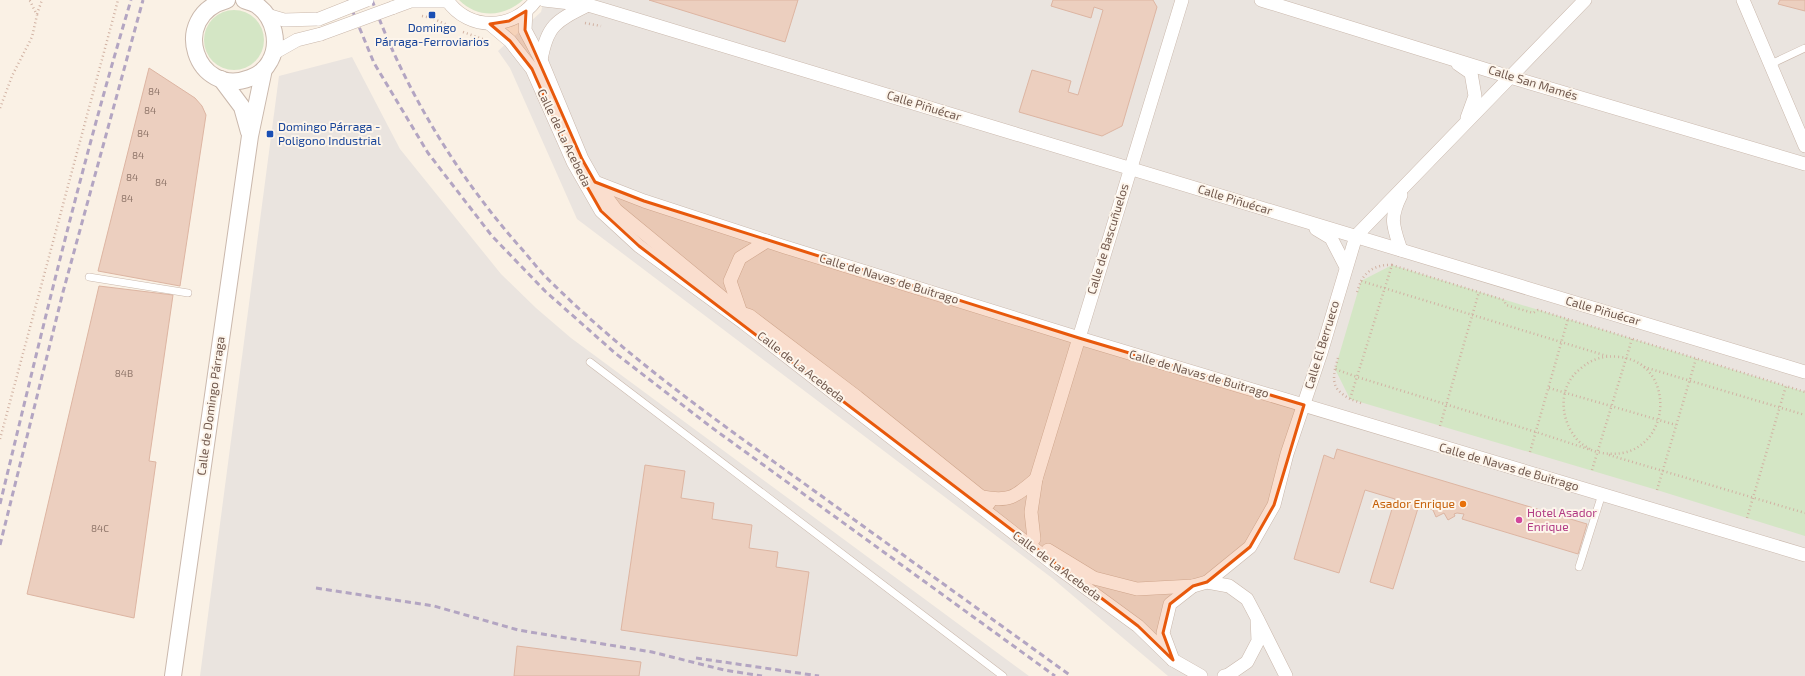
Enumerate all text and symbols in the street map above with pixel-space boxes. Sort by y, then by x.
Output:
marker: Domingo Párraga-Ferroviarios [427,10,437,20]
place label: Domingo Párraga-Ferroviarios [375,20,489,48]
street label: Calle San Mamés [1487,62,1580,102]
house number: 84 [148,85,160,97]
street label: Calle de La Acebeda [535,86,595,189]
street label: Calle Piñuécar [885,87,963,123]
house number: 84 [144,104,156,116]
place label: Domingo Párraga - Poligono Industrial [278,119,381,147]
house number: 84 [137,127,149,139]
marker: Domingo Párraga - Poligono Industrial [265,129,275,139]
house number: 84 [132,149,144,161]
house number: 84 [126,171,138,183]
house number: 84 [155,176,167,188]
street label: Calle Piñuécar [1196,181,1274,217]
street label: Calle de Bascuñuelos [1084,182,1131,296]
house number: 84 [121,192,133,204]
street label: Calle de Navas de Buitrago [818,250,961,306]
street label: Calle Piñuécar [1564,293,1643,327]
street label: Calle El Berrueco [1301,299,1341,391]
street label: Calle de La Acebeda [755,328,848,405]
street label: Calle de Domingo Párraga [193,336,227,476]
street label: Calle de Navas de Buitrago [1128,346,1271,400]
house number: 84B [115,367,133,379]
street label: Calle de Navas de Buitrago [1438,439,1581,493]
place label: Asador Enrique [1372,496,1455,510]
marker: Asador Enrique [1458,499,1468,509]
place label: Hotel Asador Enrique [1527,505,1597,533]
marker: Hotel Asador Enrique [1514,515,1524,525]
house number: 84C [91,522,109,534]
street label: Calle de La Acebeda [1011,527,1105,603]

